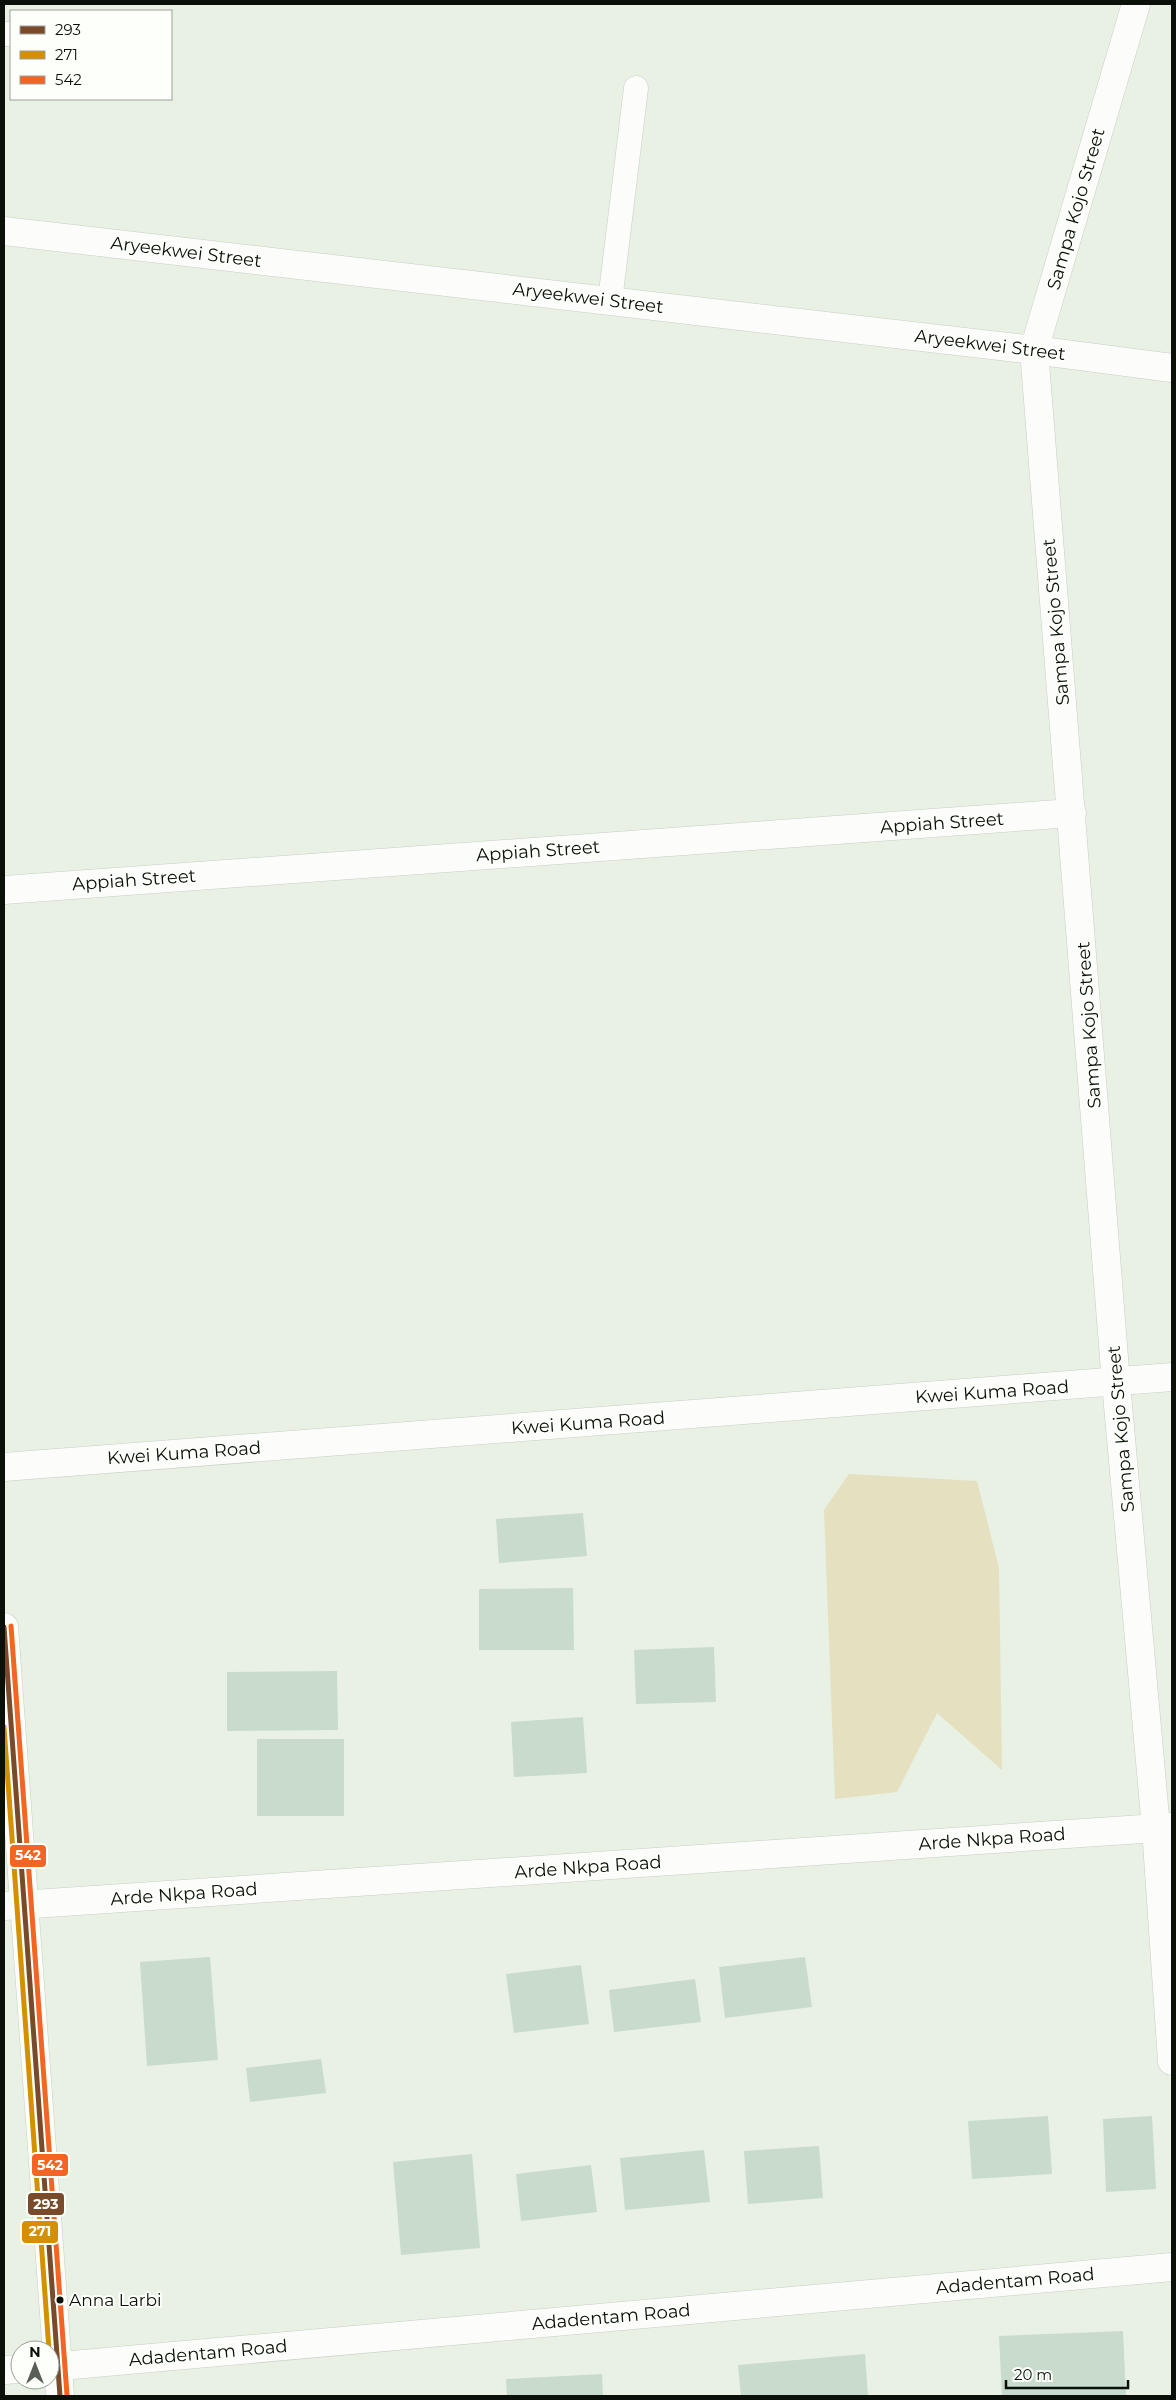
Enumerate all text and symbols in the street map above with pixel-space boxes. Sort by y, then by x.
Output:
legend [10,10,172,100]
text: 293 [55,20,81,39]
text: 271 [55,45,78,64]
text: 542 [55,70,82,89]
street label: Sampa Kojo Street [1042,126,1110,292]
street label: Aryeekwei Street [109,232,263,272]
street label: Aryeekwei Street [511,278,665,318]
street label: Aryeekwei Street [913,325,1067,365]
street label: Sampa Kojo Street [1038,538,1074,706]
street label: Appiah Street [879,808,1005,838]
street label: Appiah Street [475,836,601,866]
street label: Appiah Street [71,865,197,895]
street label: Sampa Kojo Street [1072,941,1106,1109]
street label: Sampa Kojo Street [1103,1345,1139,1513]
street label: Kwei Kuma Road [914,1376,1070,1408]
street label: Kwei Kuma Road [510,1407,666,1439]
street label: Kwei Kuma Road [106,1437,262,1469]
street label: Arde Nkpa Road [918,1823,1066,1855]
line badge: 542 [9,1844,47,1868]
text: 542 [15,1846,41,1864]
street label: Arde Nkpa Road [514,1851,662,1883]
street label: Arde Nkpa Road [110,1878,258,1910]
line badge: 542 [31,2153,69,2177]
text: 542 [37,2156,63,2174]
line badge: 293 [27,2192,65,2216]
text: 293 [33,2195,59,2213]
line badge: 271 [21,2220,59,2244]
text: 271 [29,2222,51,2240]
street label: Adadentam Road [935,2263,1095,2299]
place label: Anna Larbi [69,2290,161,2310]
marker: Anna Larbi [55,2295,65,2305]
street label: Adadentam Road [531,2299,691,2335]
street label: Adadentam Road [128,2335,288,2371]
north arrow [10,2340,60,2390]
text: N [29,2343,41,2361]
scale bar [1006,2358,1128,2390]
text: 20 m [1014,2365,1052,2384]

